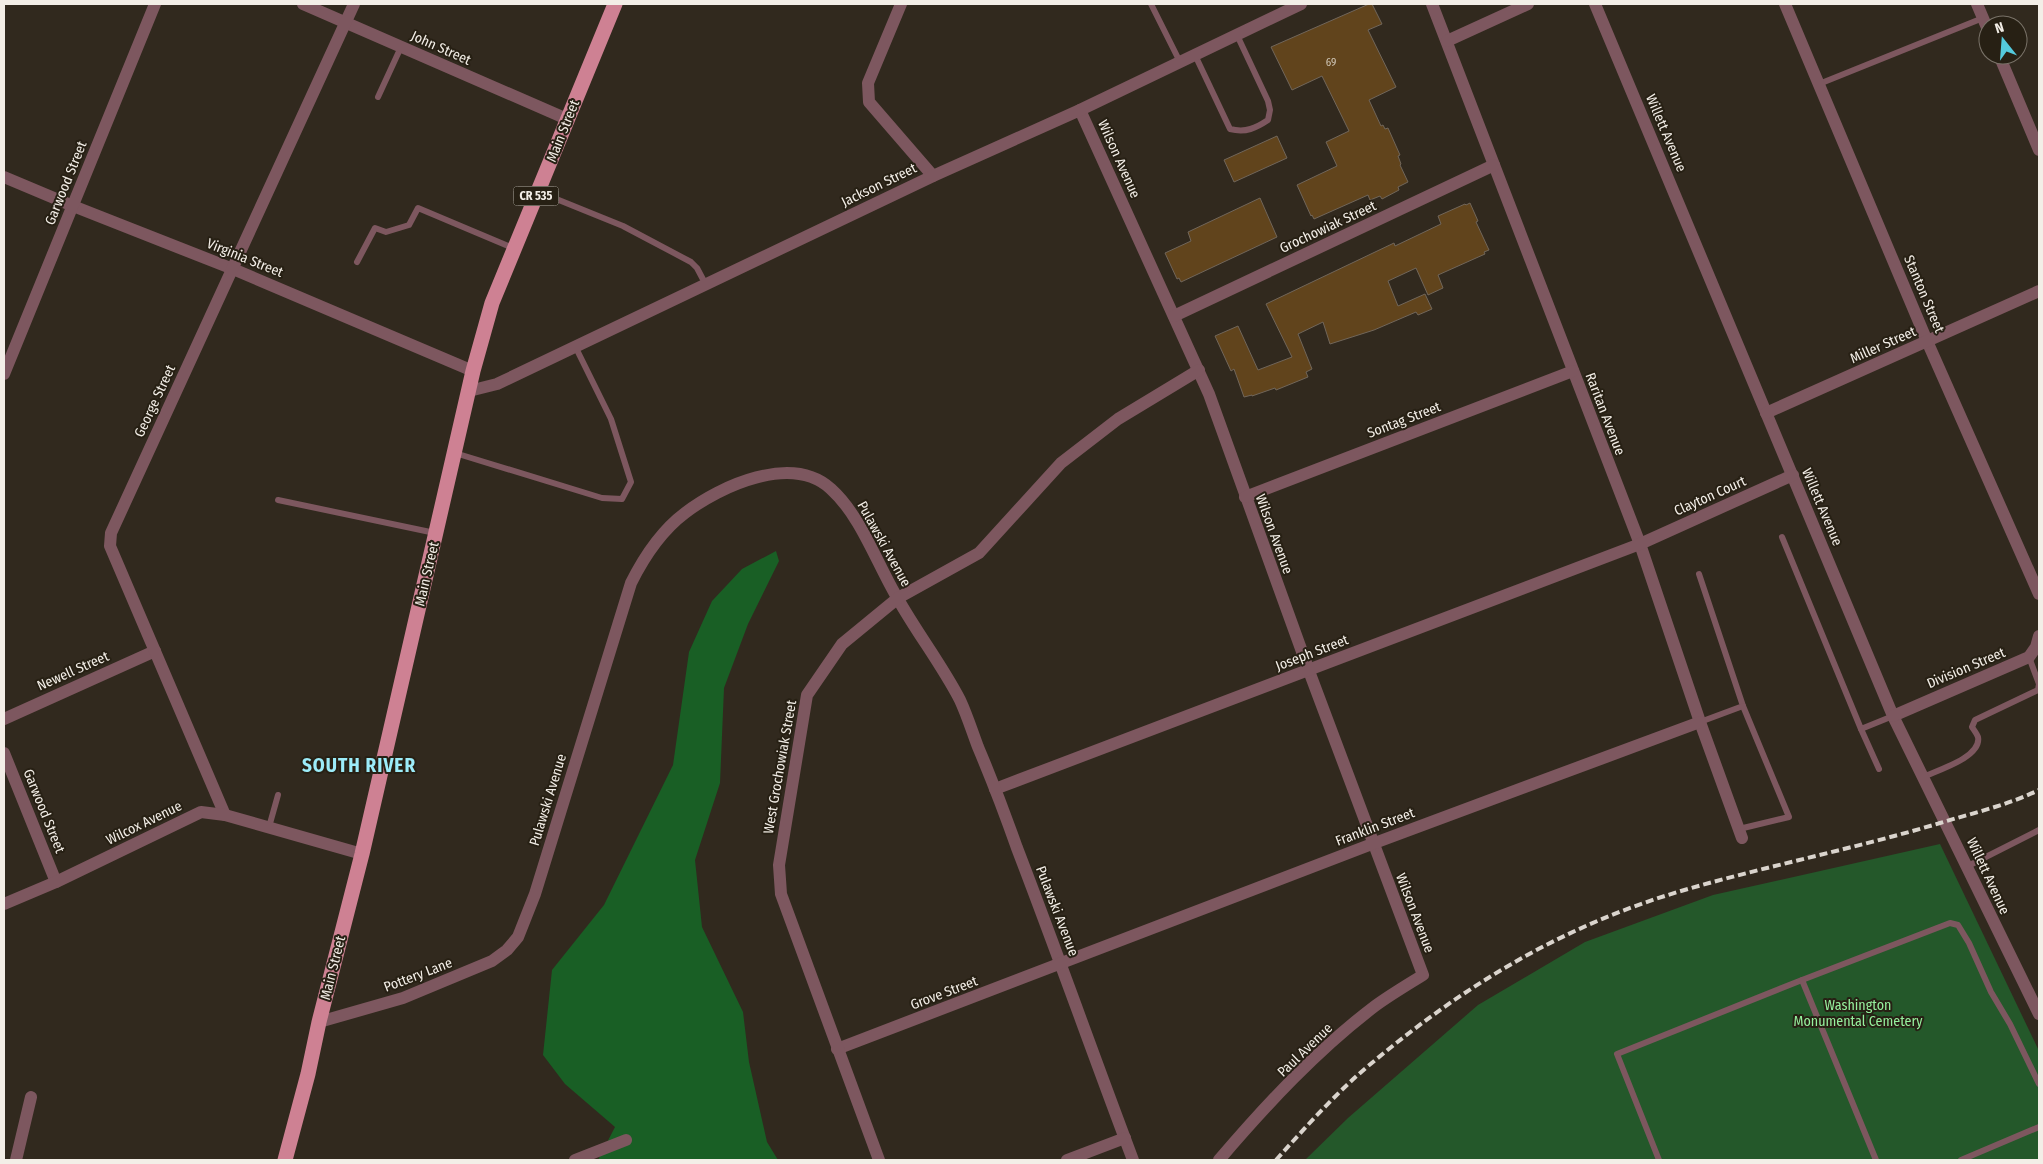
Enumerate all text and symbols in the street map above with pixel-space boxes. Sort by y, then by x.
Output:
north arrow [1978,15,2028,65]
text: N [1993,19,2006,37]
street label: John Street [408,27,474,69]
house number: 69 [1326,56,1336,69]
street label: Willett Avenue [1642,92,1690,174]
street label: Main Street [543,97,583,165]
street label: Wilson Avenue [1094,117,1144,201]
street label: Garwood Street [41,138,91,227]
street label: Jackson Street [839,159,920,211]
road number: CR 535 [514,187,558,206]
street label: Grochowiak Street [1277,197,1379,257]
street label: Virginia Street [204,235,286,281]
street label: Stanton Street [1900,253,1948,336]
street label: Miller Street [1847,323,1919,367]
street label: George Street [131,362,179,440]
street label: Raritan Avenue [1582,370,1629,458]
street label: Sontag Street [1365,398,1443,442]
street label: Willett Avenue [1798,466,1846,548]
street label: Clayton Court [1671,472,1749,519]
street label: Wilson Avenue [1252,492,1296,576]
street label: Pulawski Avenue [853,498,915,590]
street label: Main Street [411,540,443,608]
street label: Joseph Street [1273,631,1351,675]
street label: Division Street [1924,644,2008,692]
street label: Newell Street [35,647,112,694]
street label: West Grochowiak Street [760,698,800,835]
street label: Pulawski Avenue [526,752,570,848]
district label: SOUTH RIVER [302,754,416,777]
street label: Garwood Street [19,767,69,856]
street label: Wilcox Avenue [103,797,185,849]
street label: Franklin Street [1333,804,1417,850]
street label: Willett Avenue [1963,835,2013,917]
street label: Pulawski Avenue [1032,863,1082,959]
street label: Wilson Avenue [1392,871,1438,955]
street label: Main Street [317,934,349,1002]
street label: Pottery Lane [381,954,455,996]
street label: Grove Street [908,972,980,1014]
park label: Washington Monumental Cemetery [1793,997,1923,1030]
street label: Paul Avenue [1274,1020,1336,1080]

